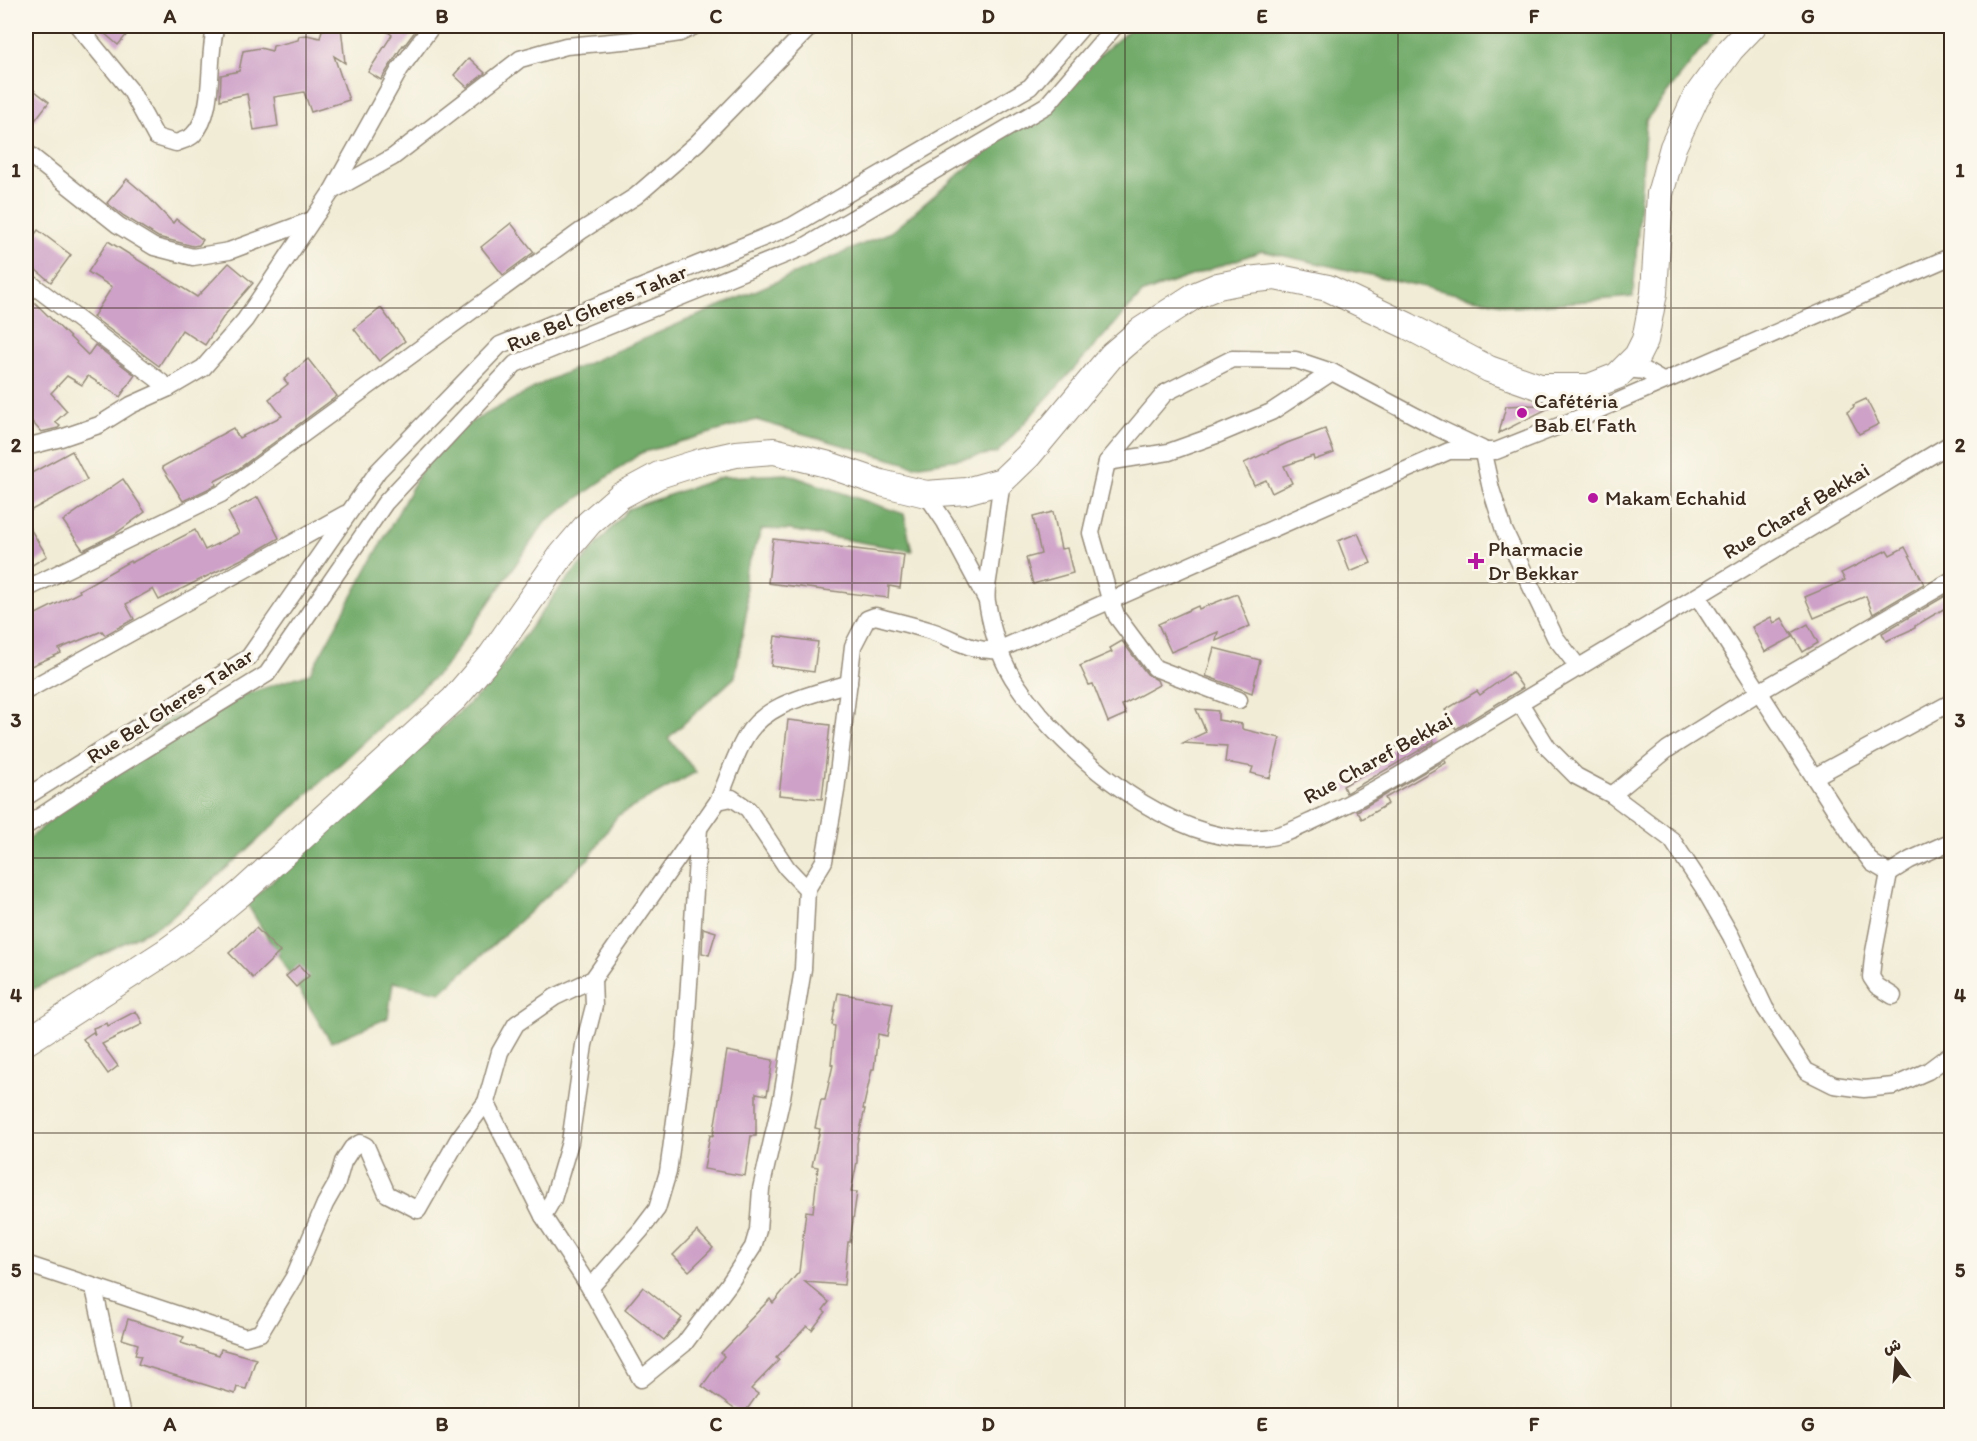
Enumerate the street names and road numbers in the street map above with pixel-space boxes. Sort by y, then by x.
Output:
street label: Rue Bel Gheres Tahar [503,258,691,357]
street label: Rue Charef Bekkai [1718,457,1874,564]
street label: Rue Bel Gheres Tahar [82,642,258,769]
street label: Rue Charef Bekkai [1299,706,1457,809]

